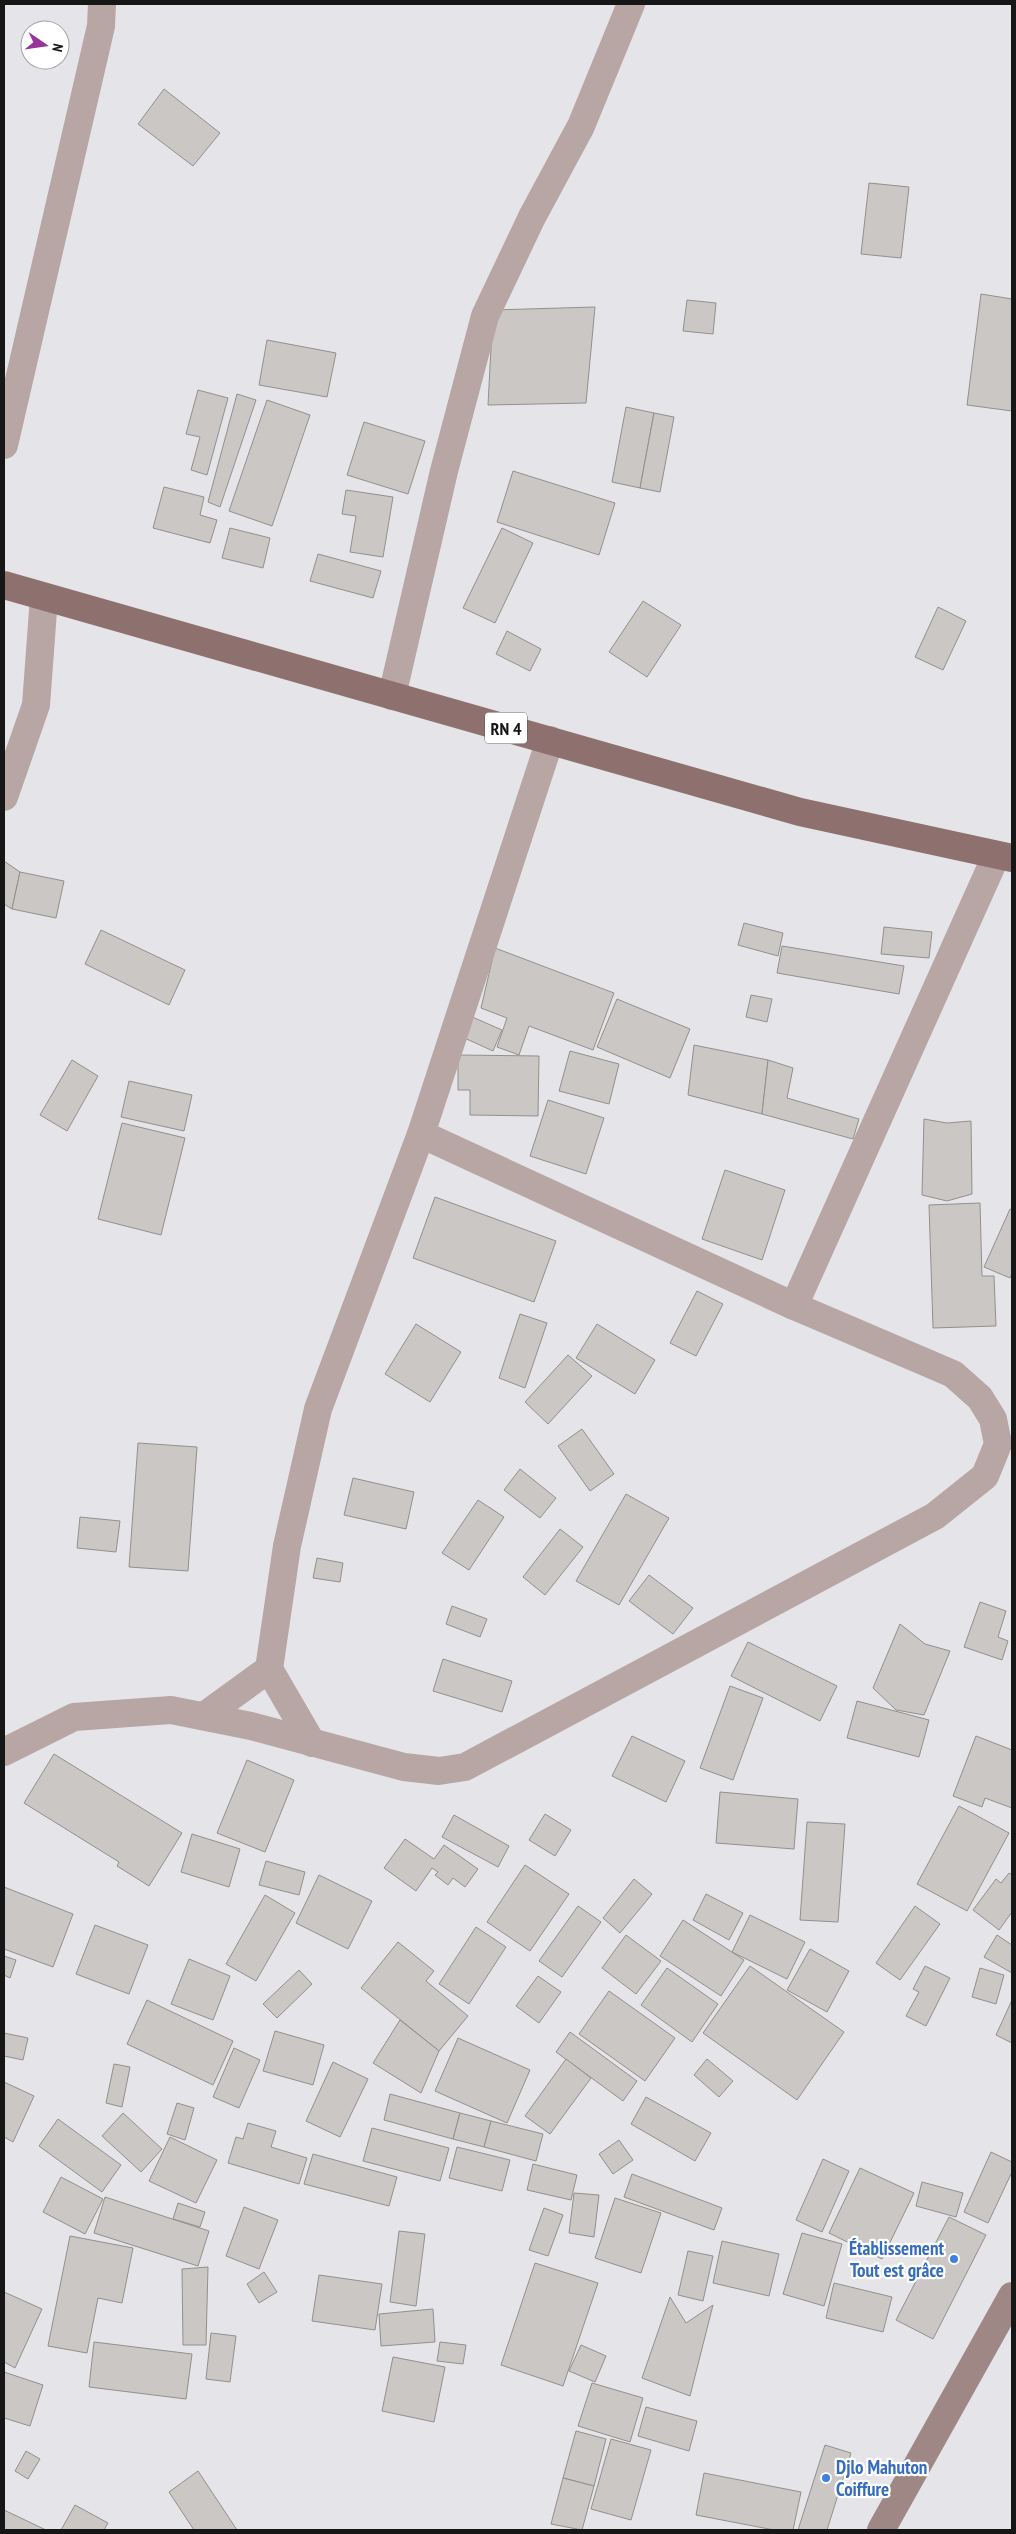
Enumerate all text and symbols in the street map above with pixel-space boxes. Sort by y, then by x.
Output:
north arrow [20,20,70,70]
text: N [48,42,67,54]
road number: RN 4 [485,712,527,744]
place label: Établissement Tout est grâce [849,2236,944,2282]
marker: Établissement Tout est grâce [948,2253,960,2265]
place label: Djlo Mahuton Coiffure [836,2455,927,2501]
marker: Djlo Mahuton Coiffure [820,2472,832,2484]

